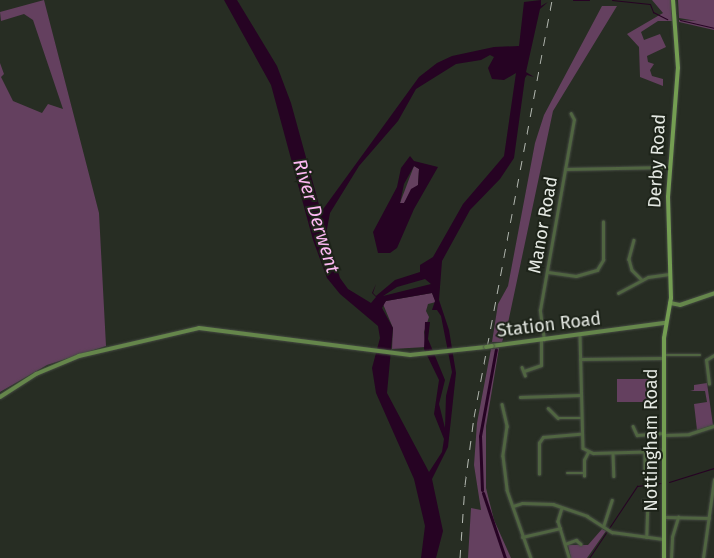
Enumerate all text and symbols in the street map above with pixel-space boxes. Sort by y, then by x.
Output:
street label: Derby Road [644,113,670,209]
water label: River Derwent [288,156,344,276]
street label: Manor Road [524,175,562,275]
street label: Station Road [496,308,602,342]
street label: Nottingham Road [640,369,662,511]

